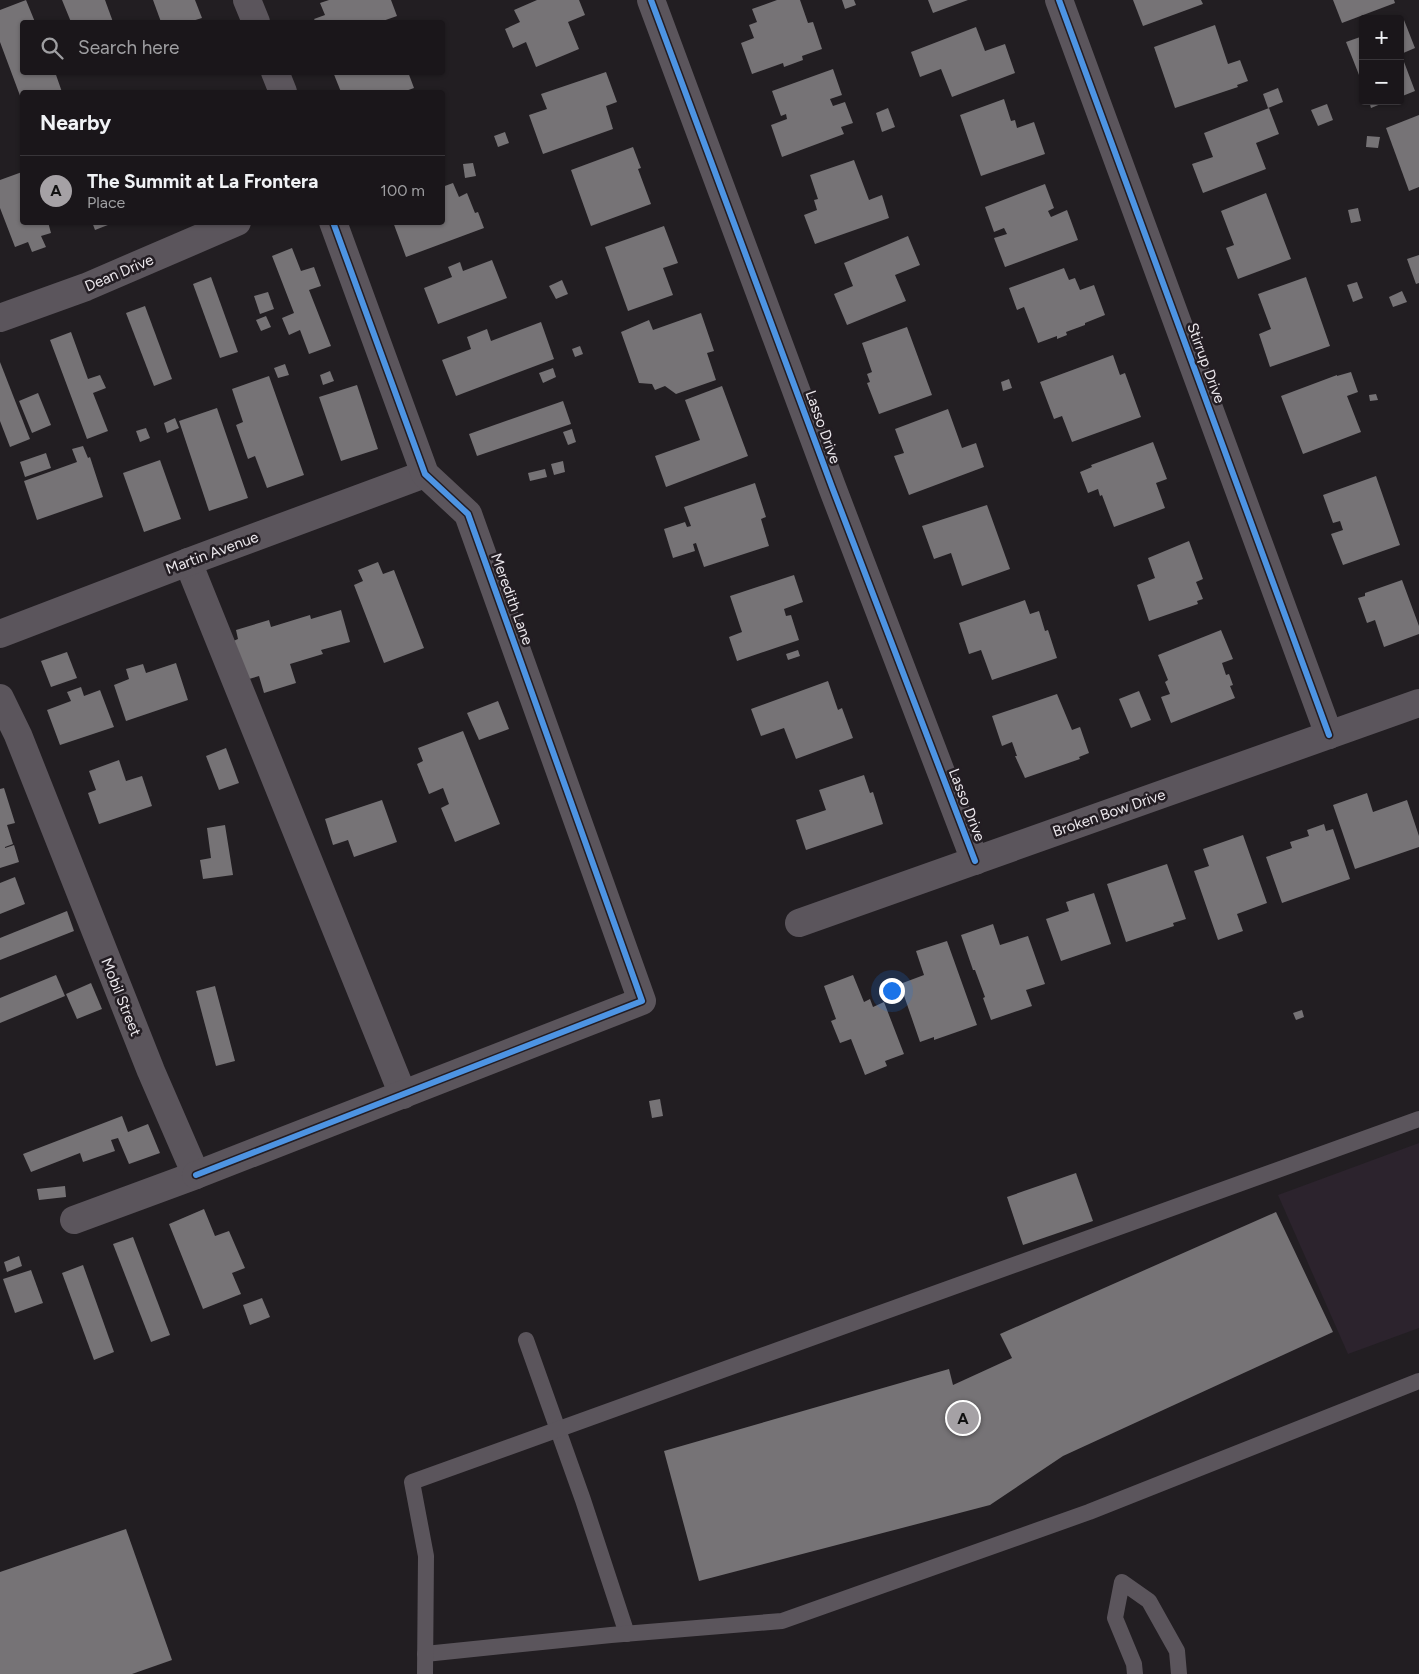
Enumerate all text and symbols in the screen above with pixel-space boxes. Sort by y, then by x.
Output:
map controls [1359,15,1404,105]
button: + [1359,15,1404,60]
search box [20,20,445,75]
icon: search [38,34,66,62]
text: Search here [78,36,180,59]
button: − [1359,60,1404,105]
text: Nearby [40,110,111,135]
text: The Summit at La Frontera [87,170,318,193]
text: A [50,181,62,200]
text: 100 m [380,181,425,200]
text: Place [87,193,125,212]
street label: Dean Drive [82,250,156,296]
street label: Stirrup Drive [1183,320,1229,406]
street label: Lasso Drive [801,388,845,466]
street label: Martin Avenue [163,528,261,578]
street label: Meredith Lane [487,551,537,647]
street label: Lasso Drive [945,766,989,844]
street label: Broken Bow Drive [1050,785,1168,841]
street label: Mobil Street [97,955,145,1039]
your location [879,978,905,1004]
pin: A [947,1399,979,1437]

